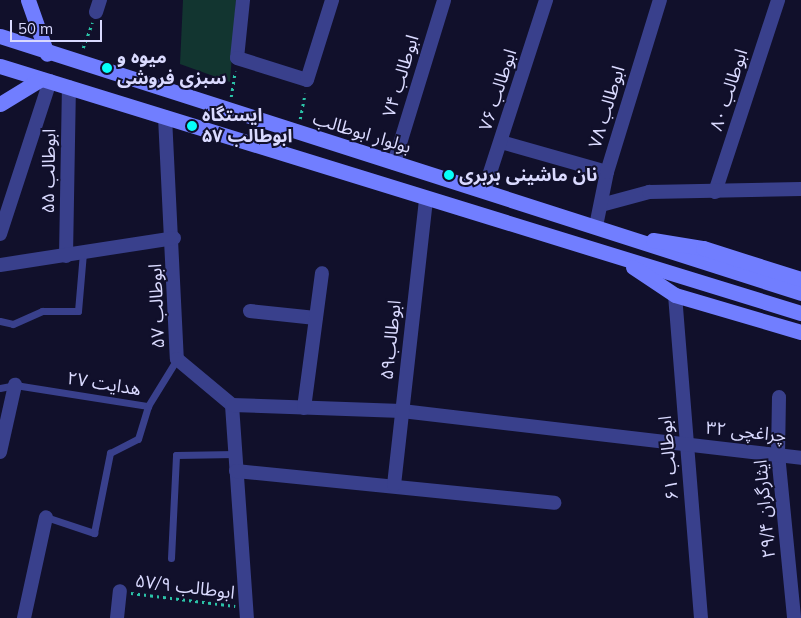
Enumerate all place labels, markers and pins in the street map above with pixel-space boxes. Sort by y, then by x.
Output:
place label: میوه و سبزی فروشی [117,47,226,90]
marker: میوه و سبزی فروشی [101,62,113,74]
place label: ایستگاه ابوطالب ۵۷ [202,105,292,148]
marker: ایستگاه ابوطالب ۵۷ [186,120,198,132]
place label: نان ماشینی بربری [459,164,597,186]
marker: نان ماشینی بربری [443,169,455,181]

